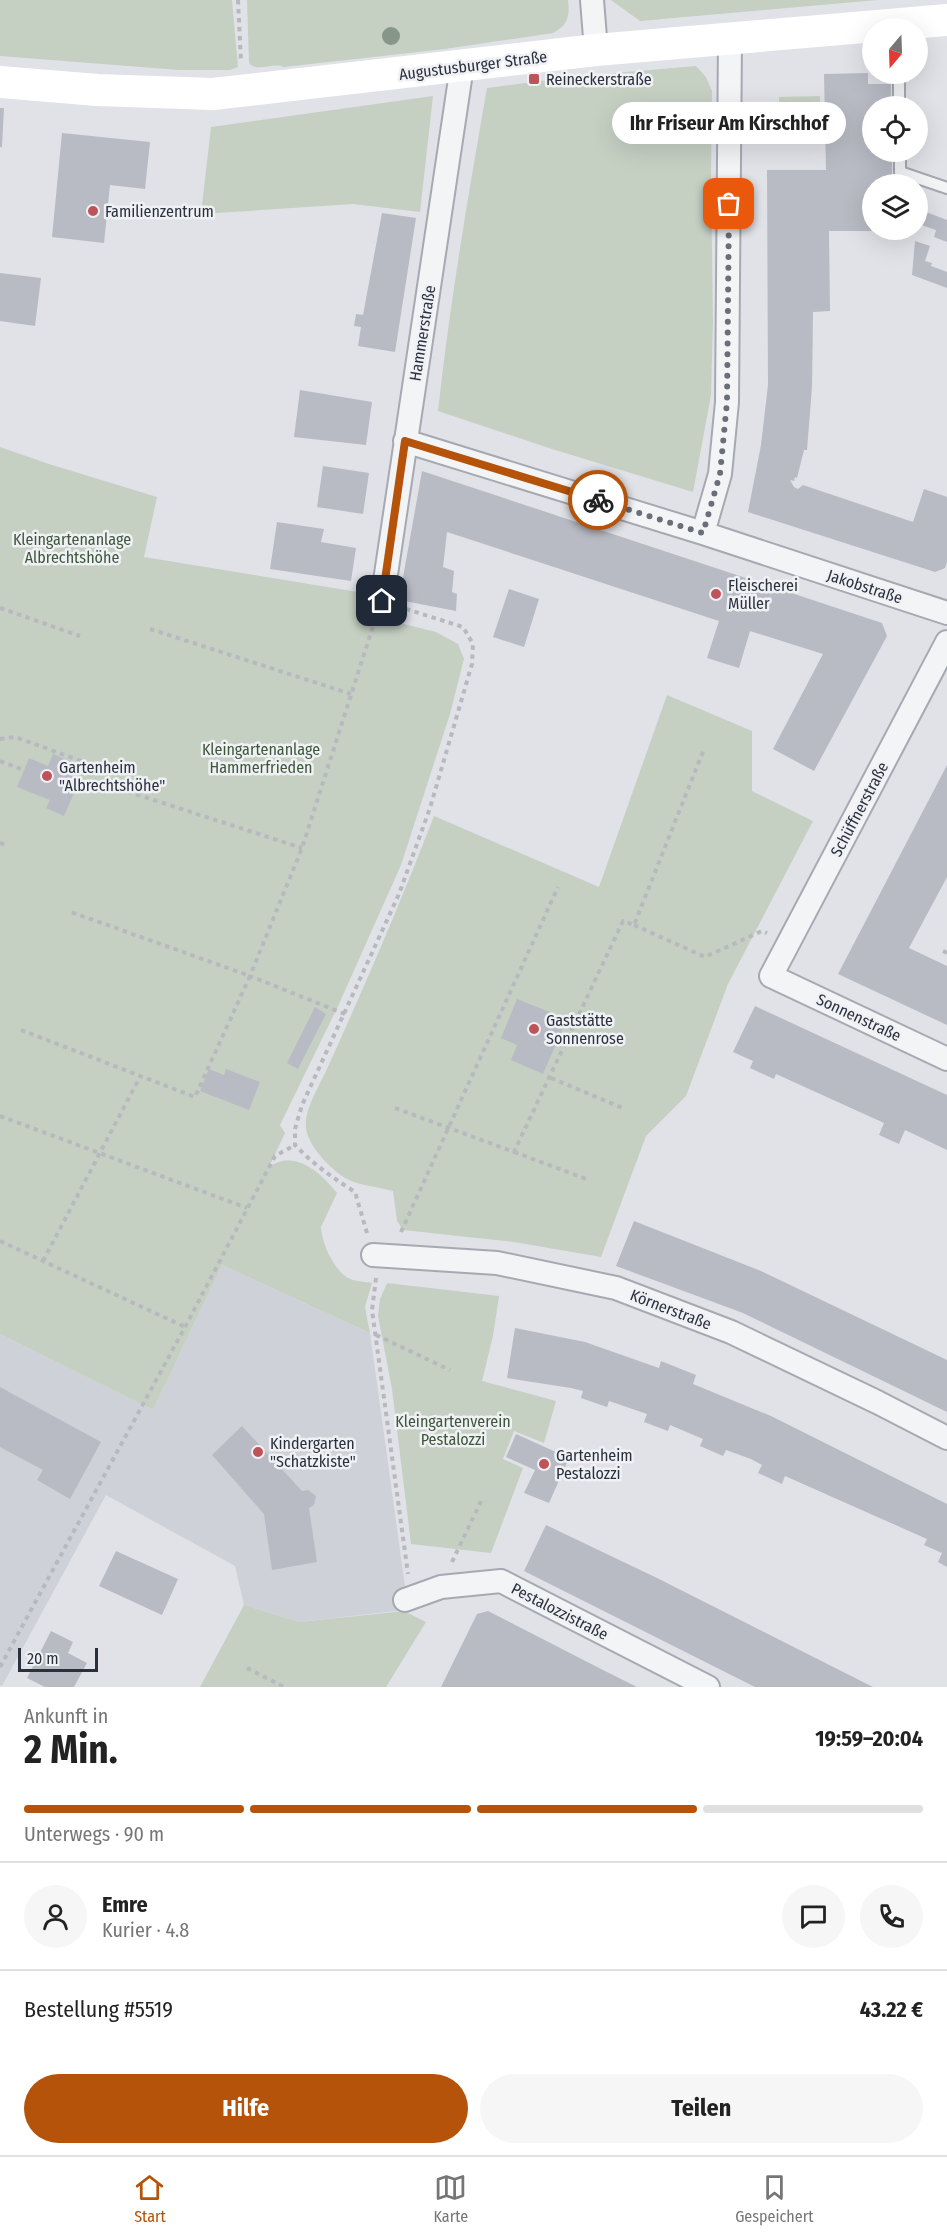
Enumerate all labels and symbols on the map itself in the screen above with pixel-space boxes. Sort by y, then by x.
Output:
north arrow [862,18,928,84]
street label: Augustusburger Straße [398,47,548,84]
place label: Reineckerstraße [546,70,652,89]
marker: Reineckerstraße [527,72,541,86]
callout: Ihr Friseur Am Kirschhof [612,102,846,144]
pin [703,178,754,229]
place label: Familienzentrum [105,202,214,221]
marker: Familienzentrum [86,204,100,218]
street label: Hammerstraße [406,284,439,382]
courier [568,470,628,530]
park label: Kleingartenanlage Albrechtshöhe [13,530,131,567]
street label: Jakobstraße [825,565,905,608]
pin [356,575,407,626]
place label: Fleischerei Müller [728,576,798,613]
marker: Fleischerei Müller [709,587,723,601]
park label: Kleingartenanlage Hammerfrieden [202,740,320,777]
place label: Gartenheim "Albrechtshöhe" [59,758,165,795]
street label: Schüffnerstraße [827,759,892,860]
marker: Gartenheim "Albrechtshöhe" [40,769,54,783]
street label: Sonnenstraße [814,990,904,1045]
place label: Gaststätte Sonnenrose [546,1011,624,1048]
marker: Gaststätte Sonnenrose [527,1022,541,1036]
street label: Körnerstraße [628,1285,714,1334]
park label: Kleingartenverein Pestalozzi [395,1412,511,1449]
place label: Kindergarten "Schatzkiste" [270,1434,356,1471]
marker: Kindergarten "Schatzkiste" [251,1445,265,1459]
place label: Gartenheim Pestalozzi [556,1446,633,1483]
marker: Gartenheim Pestalozzi [537,1457,551,1471]
street label: Pestalozzistraße [508,1579,611,1644]
scale bar [18,1645,98,1672]

